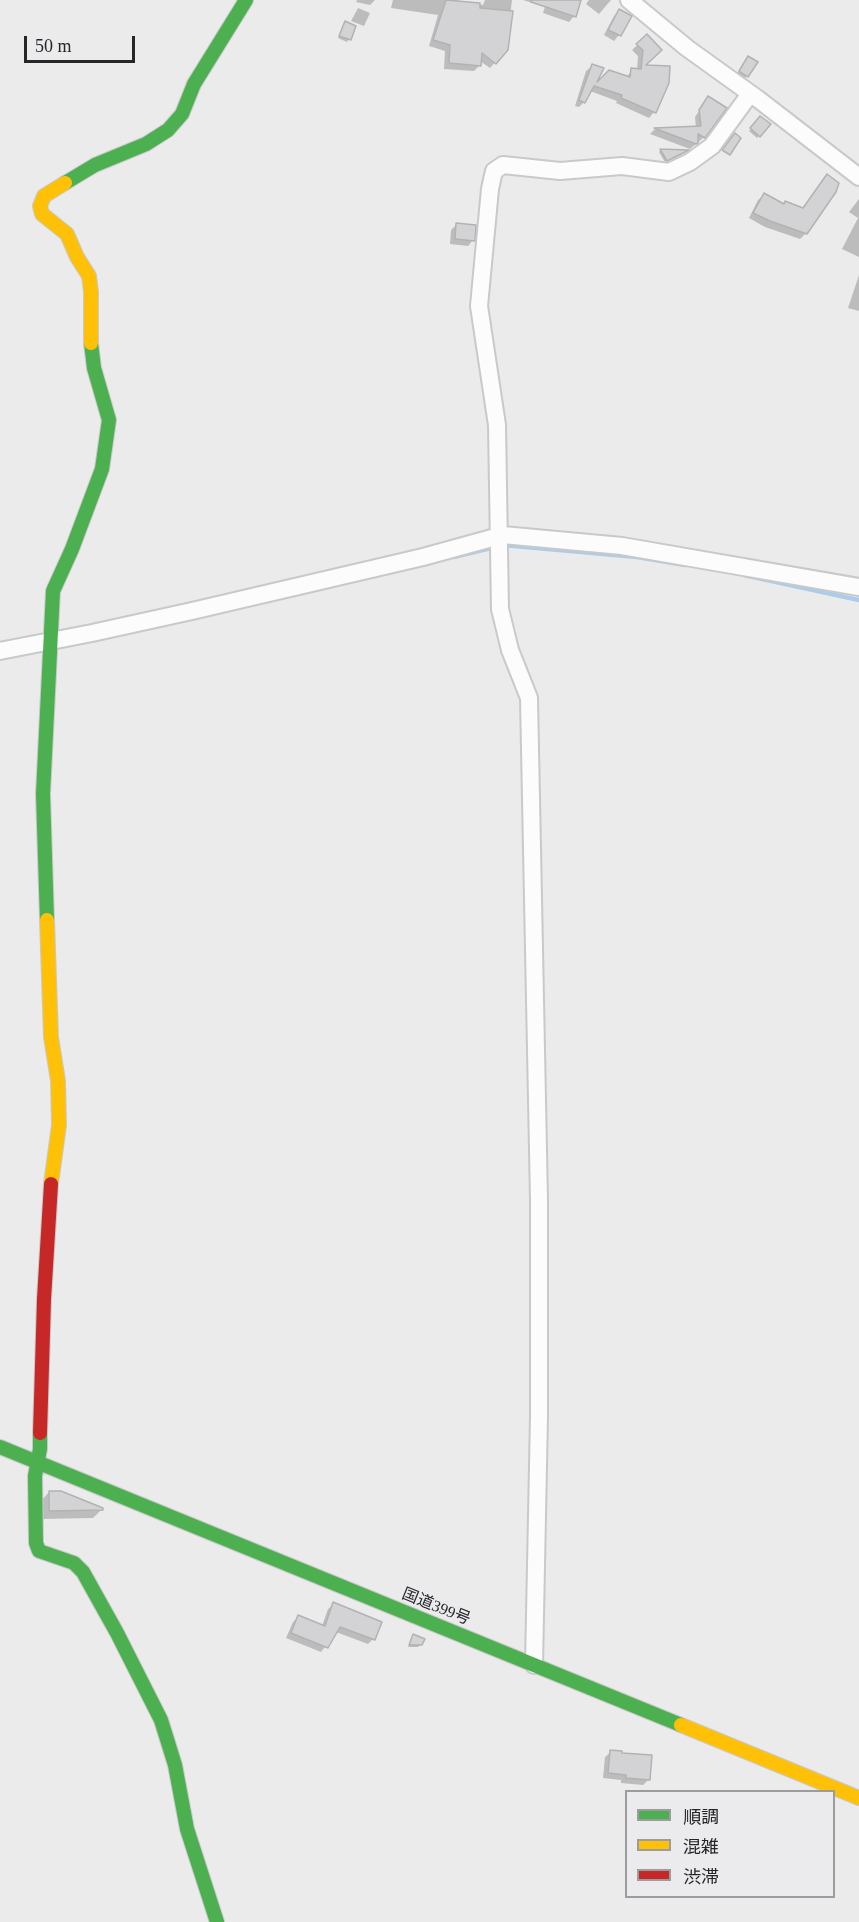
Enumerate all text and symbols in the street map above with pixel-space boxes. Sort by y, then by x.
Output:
scale bar [27,24,138,62]
text: 50 m [35,36,72,56]
street label: 国道399号 [399,1585,473,1629]
legend [625,1790,835,1898]
text: 順調 [683,1807,719,1827]
text: 混雑 [683,1837,719,1857]
text: 渋滞 [683,1867,719,1887]

